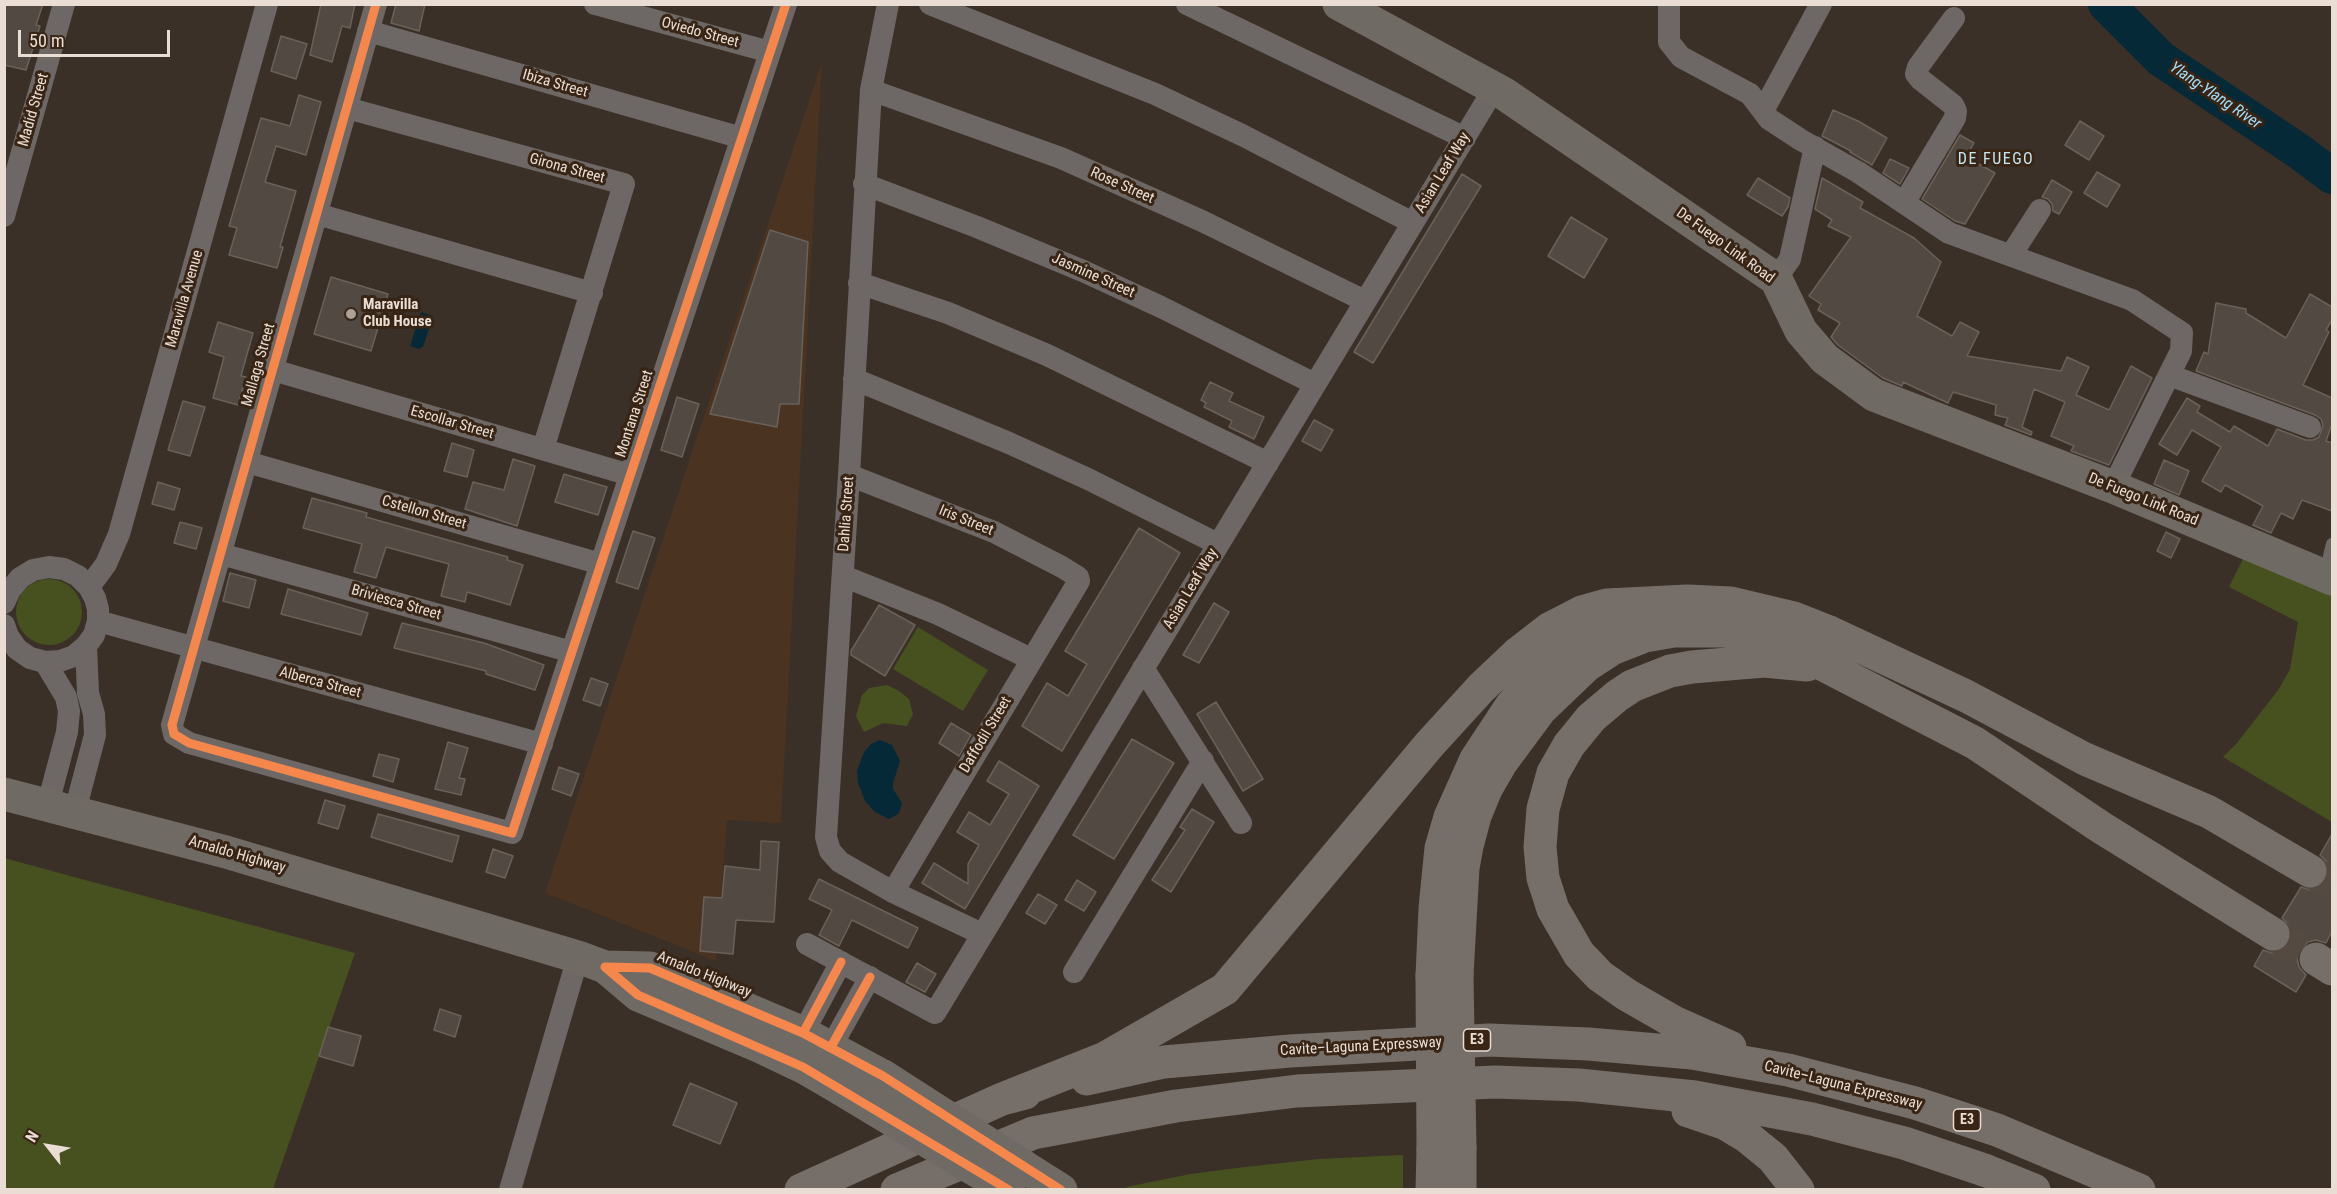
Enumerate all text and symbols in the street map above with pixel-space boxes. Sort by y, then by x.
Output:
street label: Oviedo Street [659,14,741,52]
scale bar [21,18,172,56]
text: 50 m [29,30,64,51]
water label: Ylang-Ylang River [2165,58,2265,134]
street label: Ibiza Street [520,66,590,102]
street label: Madid Street [15,71,53,149]
street label: Asian Leaf Way [1412,129,1474,217]
street label: Girona Street [527,150,607,188]
district label: DE FUEGO [1958,150,2034,170]
street label: Rose Street [1087,164,1157,208]
street label: De Fuego Link Road [1672,204,1778,288]
street label: Maravilla Avenue [163,248,207,350]
street label: Jasmine Street [1049,250,1137,302]
place label: Maravilla Club House [363,296,432,331]
marker: Maravilla Club House [344,307,358,321]
street label: Mallaga Street [239,321,279,409]
street label: Montana Street [612,368,658,460]
street label: Escollar Street [408,402,496,444]
street label: De Fuego Link Road [2085,470,2201,530]
street label: Dahlia Street [835,476,859,552]
street label: Cstellon Street [380,492,468,534]
street label: Iris Street [936,502,996,540]
street label: Asian Leaf Way [1160,545,1222,633]
street label: Briviesca Street [349,582,443,624]
street label: Alberca Street [277,663,363,703]
street label: Daffodil Street [956,694,1016,776]
street label: Arnaldo Highway [186,833,288,877]
street label: Arnaldo Highway [654,948,754,1002]
road number: E3 [1464,1029,1490,1051]
street label: Cavite–Laguna Expressway [1280,1034,1442,1060]
street label: Cavite–Laguna Expressway [1762,1058,1924,1114]
road number: E3 [1954,1109,1980,1131]
north arrow [18,1116,78,1176]
text: N [21,1127,43,1146]

